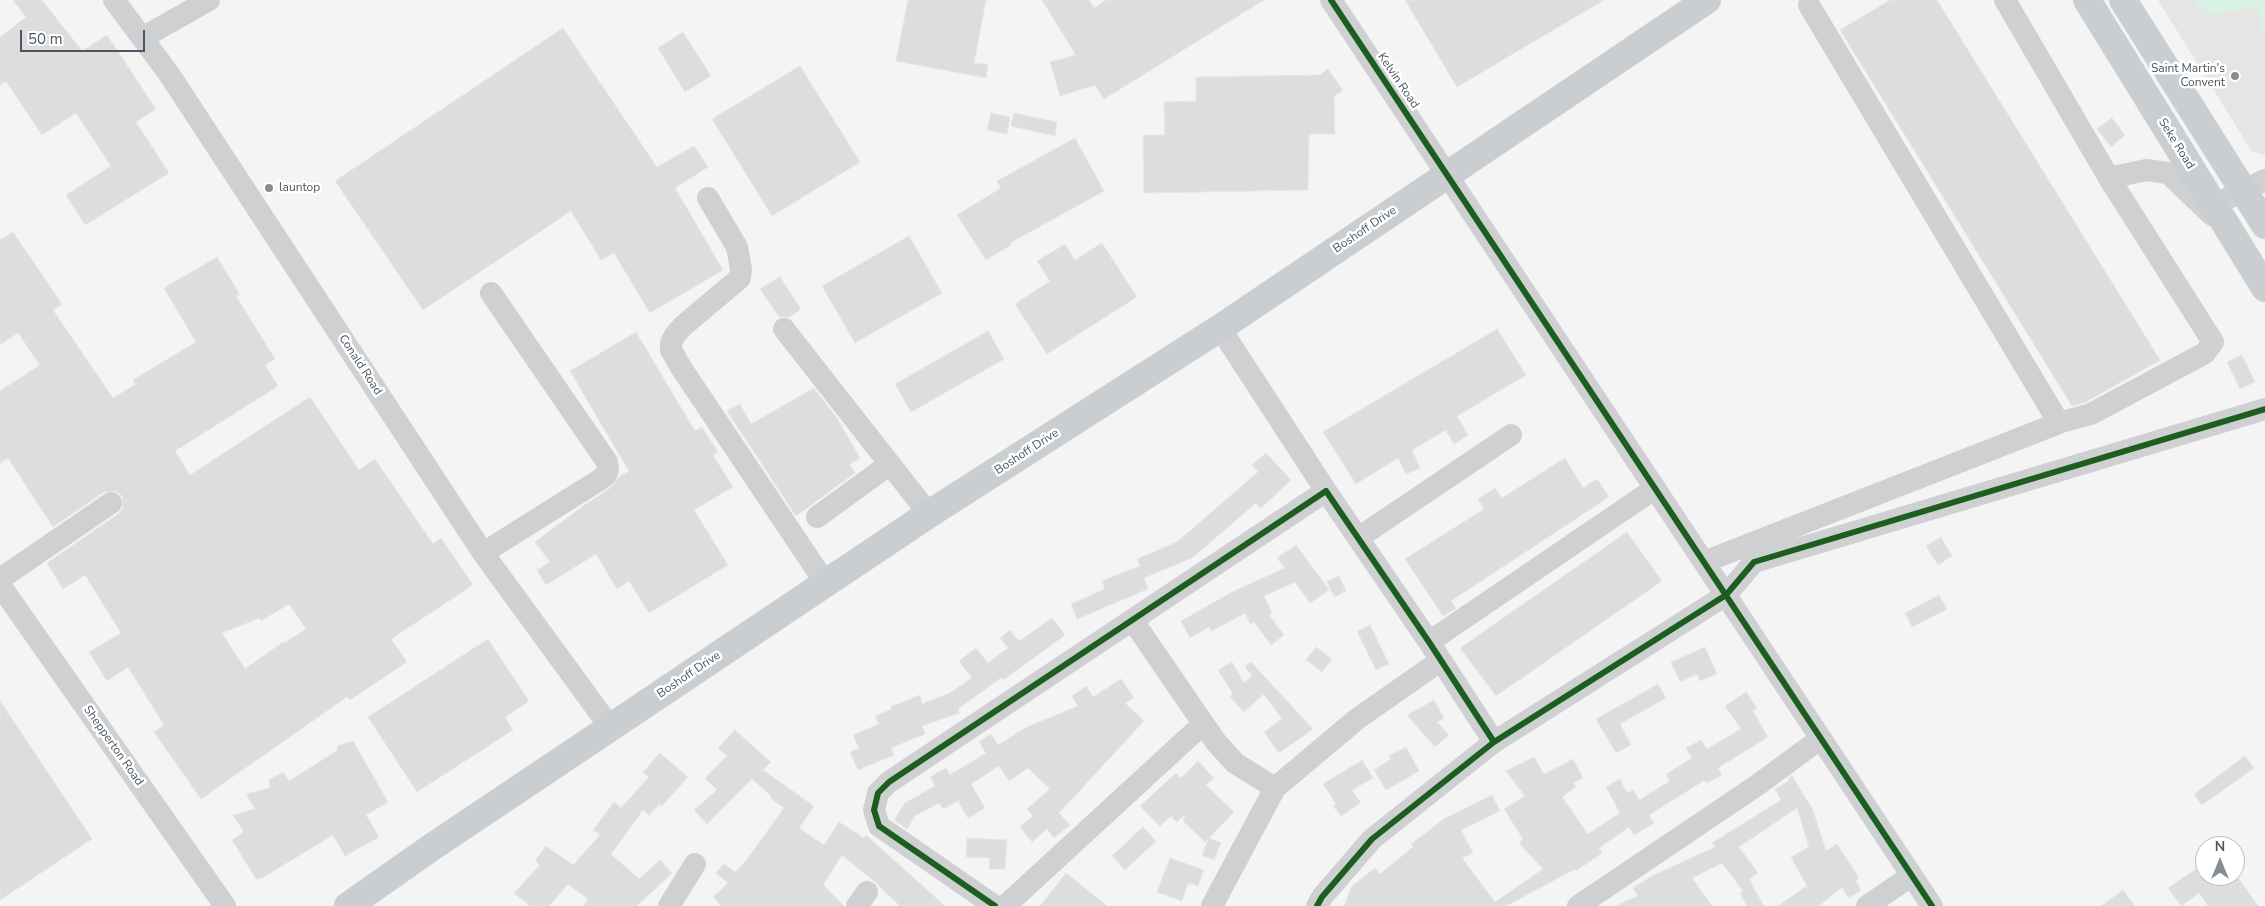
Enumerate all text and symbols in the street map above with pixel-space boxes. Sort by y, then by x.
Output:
scale bar [22,20,148,52]
text: 50 m [28,29,63,49]
street label: Kelvin Road [1374,50,1422,112]
place label: Saint Martin's Convent [2151,62,2225,90]
marker: Saint Martin's Convent [2229,70,2241,82]
street label: Seke Road [2155,116,2197,172]
place label: launtop [279,181,320,195]
marker: launtop [263,182,275,194]
street label: Boshoff Drive [1331,204,1399,256]
street label: Conald Road [335,332,385,398]
street label: Boshoff Drive [992,426,1062,478]
street label: Boshoff Drive [655,649,723,701]
street label: Shepperton Road [80,703,146,789]
north arrow [2195,836,2245,886]
text: N [2215,837,2225,856]

